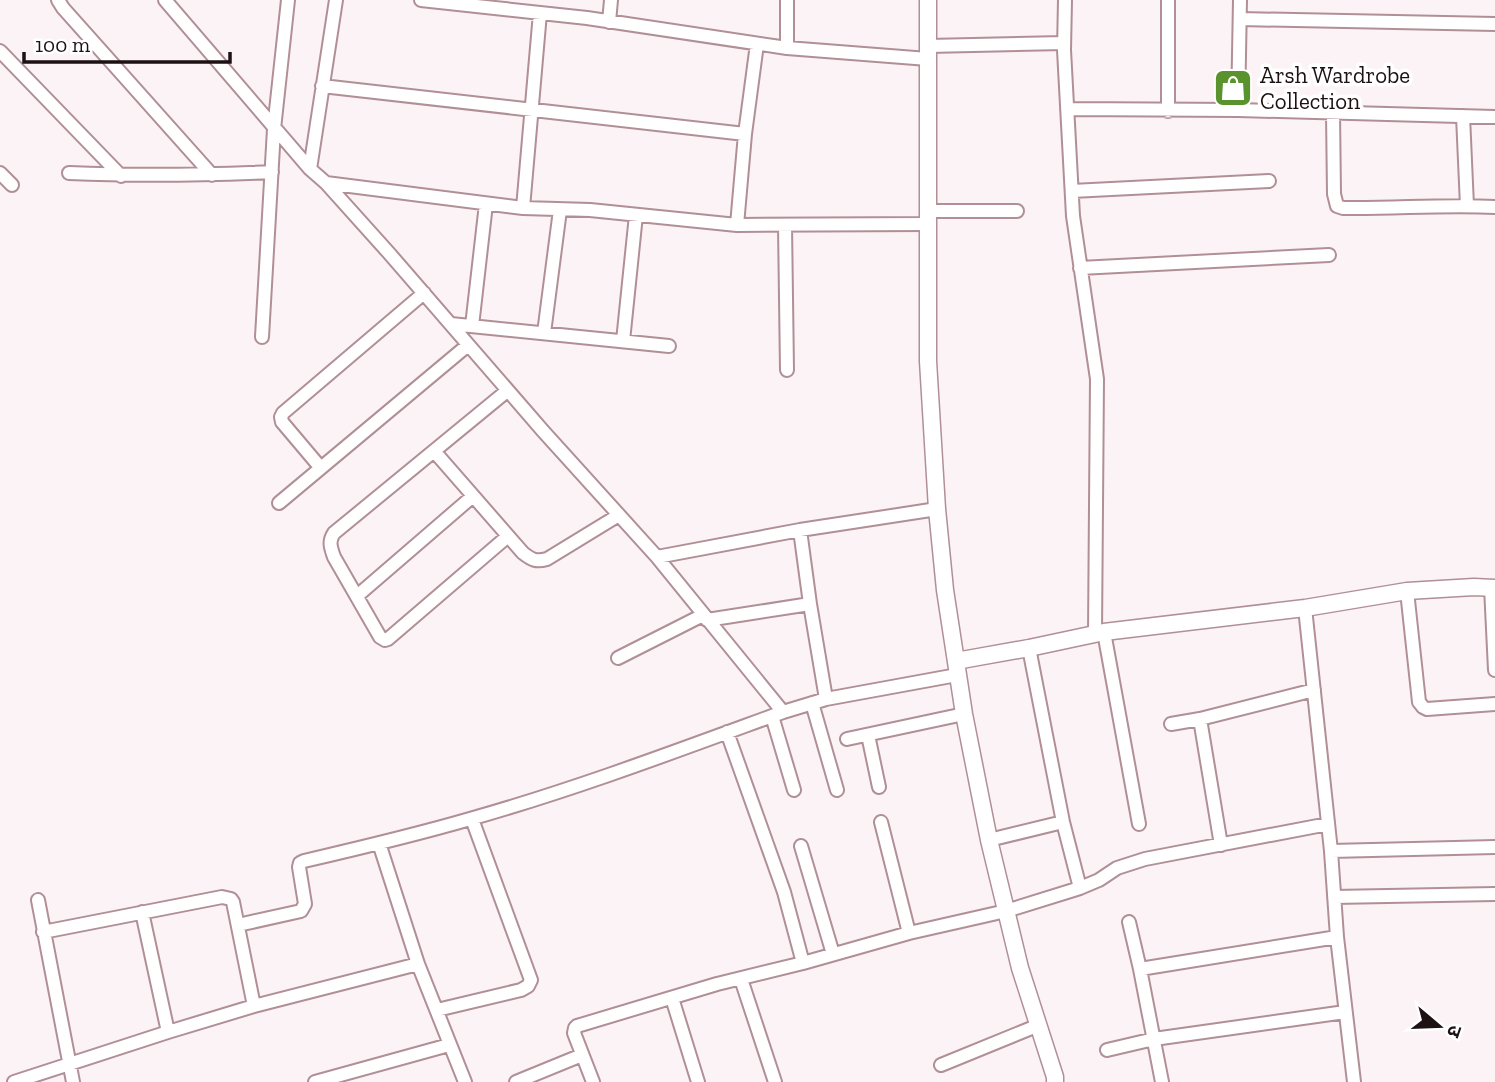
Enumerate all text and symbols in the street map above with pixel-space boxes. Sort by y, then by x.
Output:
scale bar [24,21,231,65]
text: 100 m [35,32,90,57]
place label: Arsh Wardrobe Collection [1260,61,1410,115]
shop icon: Arsh Wardrobe Collection [1212,67,1254,109]
north arrow [1404,991,1474,1061]
text: उ [1442,1022,1467,1041]

